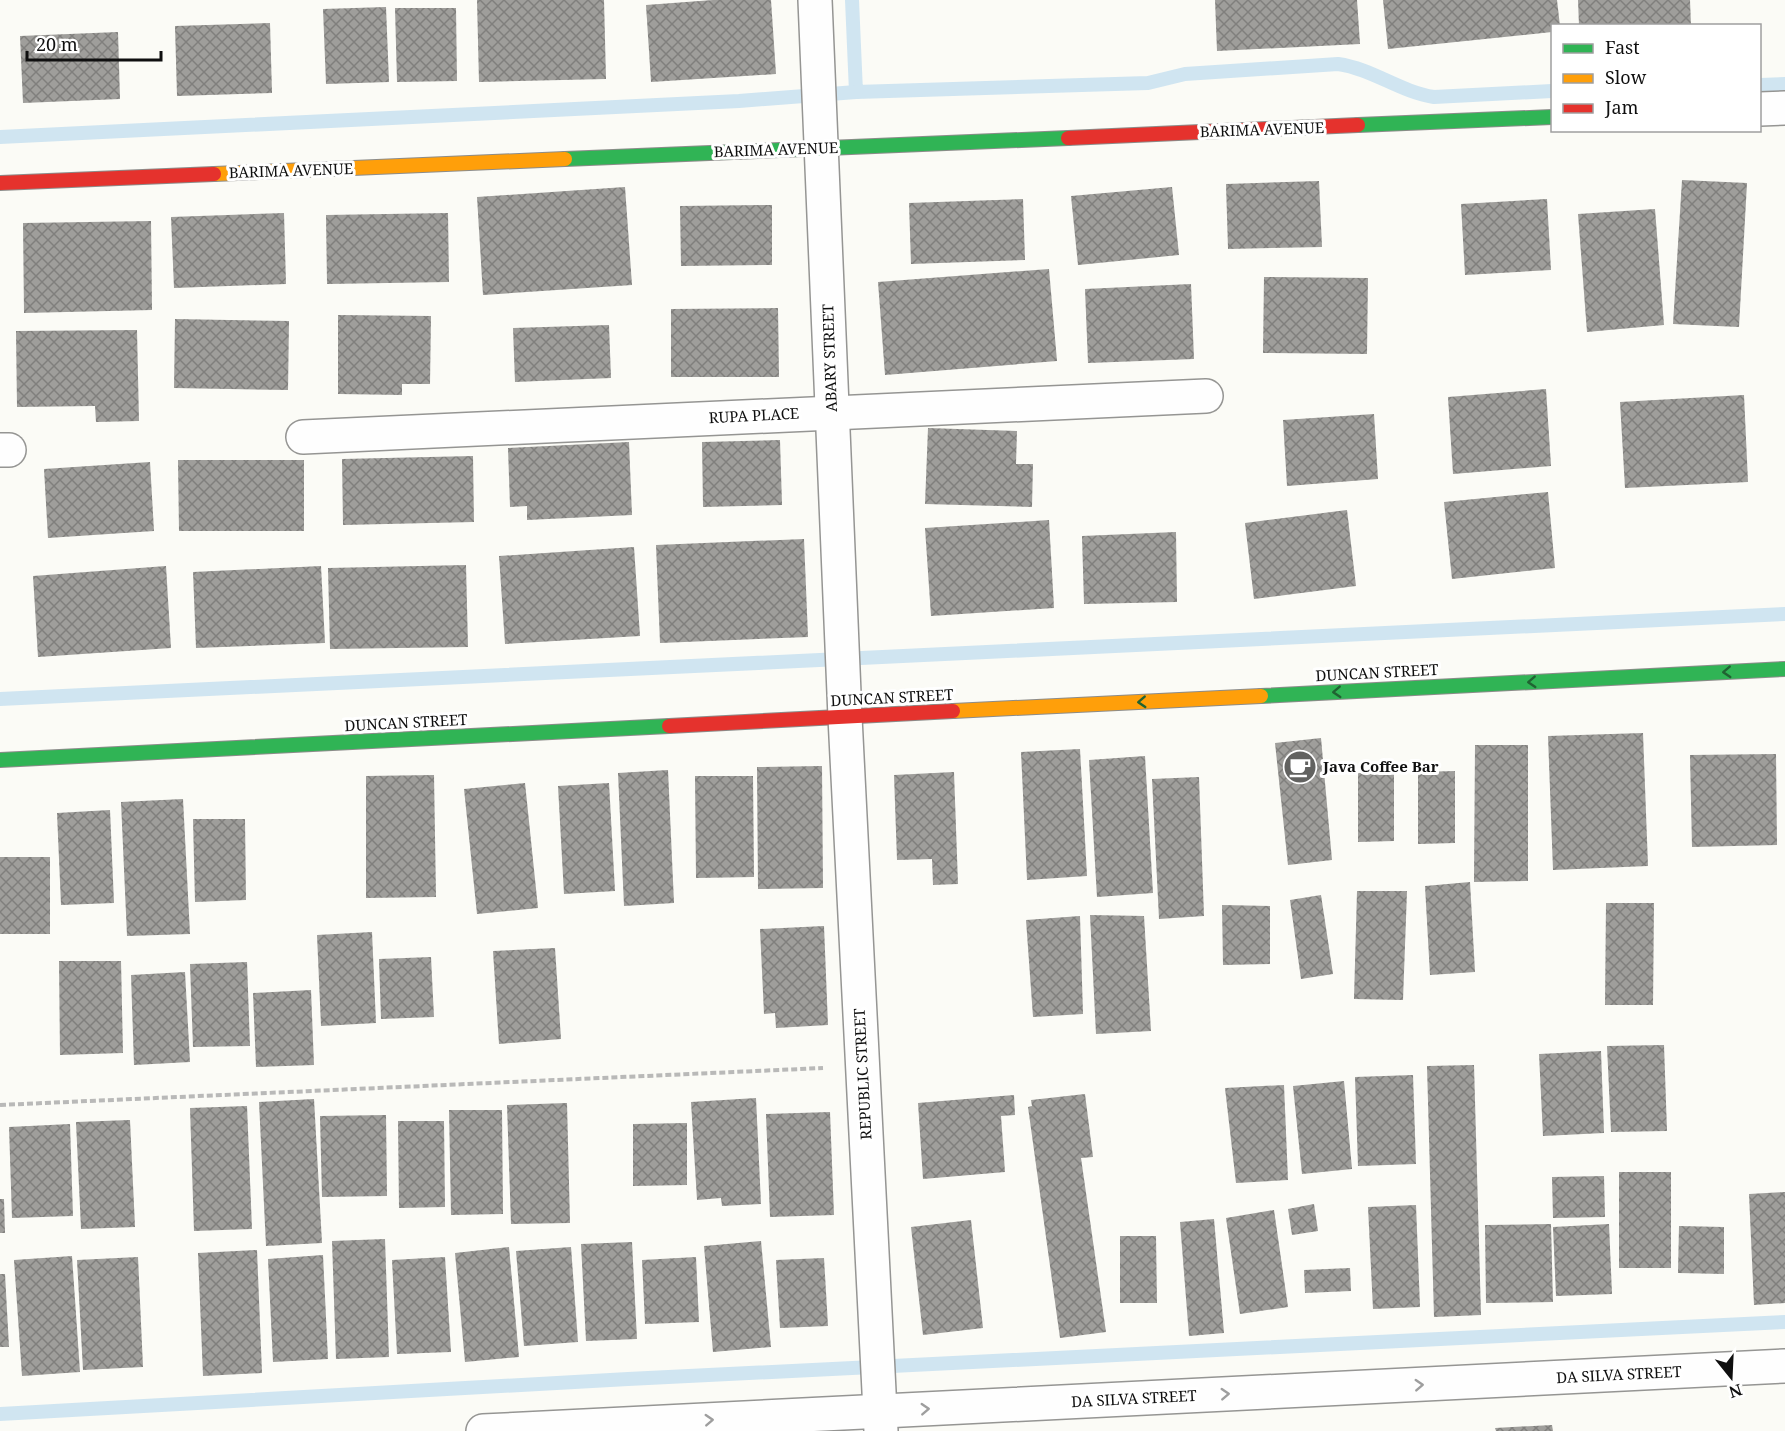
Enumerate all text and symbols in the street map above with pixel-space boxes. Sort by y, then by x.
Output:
scale bar [27,24,160,62]
legend [1551,24,1761,132]
text: 20 m [36,32,78,56]
text: Fast [1605,35,1640,59]
text: Slow [1605,65,1647,89]
text: Jam [1604,95,1639,119]
street label: BARIMA AVENUE [1199,117,1324,141]
street label: BARIMA AVENUE [713,137,838,161]
street label: BARIMA AVENUE [228,158,353,182]
street label: ABARY STREET [817,304,841,412]
street label: RUPA PLACE [708,403,800,427]
street label: DUNCAN STREET [1315,659,1439,685]
one-way arrow [1722,665,1731,678]
one-way arrow [1527,675,1536,688]
street label: DUNCAN STREET [830,684,954,710]
one-way arrow [1333,685,1342,698]
one-way arrow [1138,695,1147,708]
street label: DUNCAN STREET [344,709,468,735]
cafe icon: Java Coffee Bar [1282,749,1318,785]
place label: Java Coffee Bar [1322,756,1439,776]
street label: REPUBLIC STREET [849,1008,875,1140]
north arrow [1701,1347,1761,1407]
street label: DA SILVA STREET [1556,1361,1682,1387]
one-way arrow [1415,1378,1424,1391]
text: N [1726,1379,1745,1404]
street label: DA SILVA STREET [1071,1385,1197,1411]
one-way arrow [1220,1388,1229,1401]
one-way arrow [920,1403,929,1416]
one-way arrow [705,1413,714,1426]

